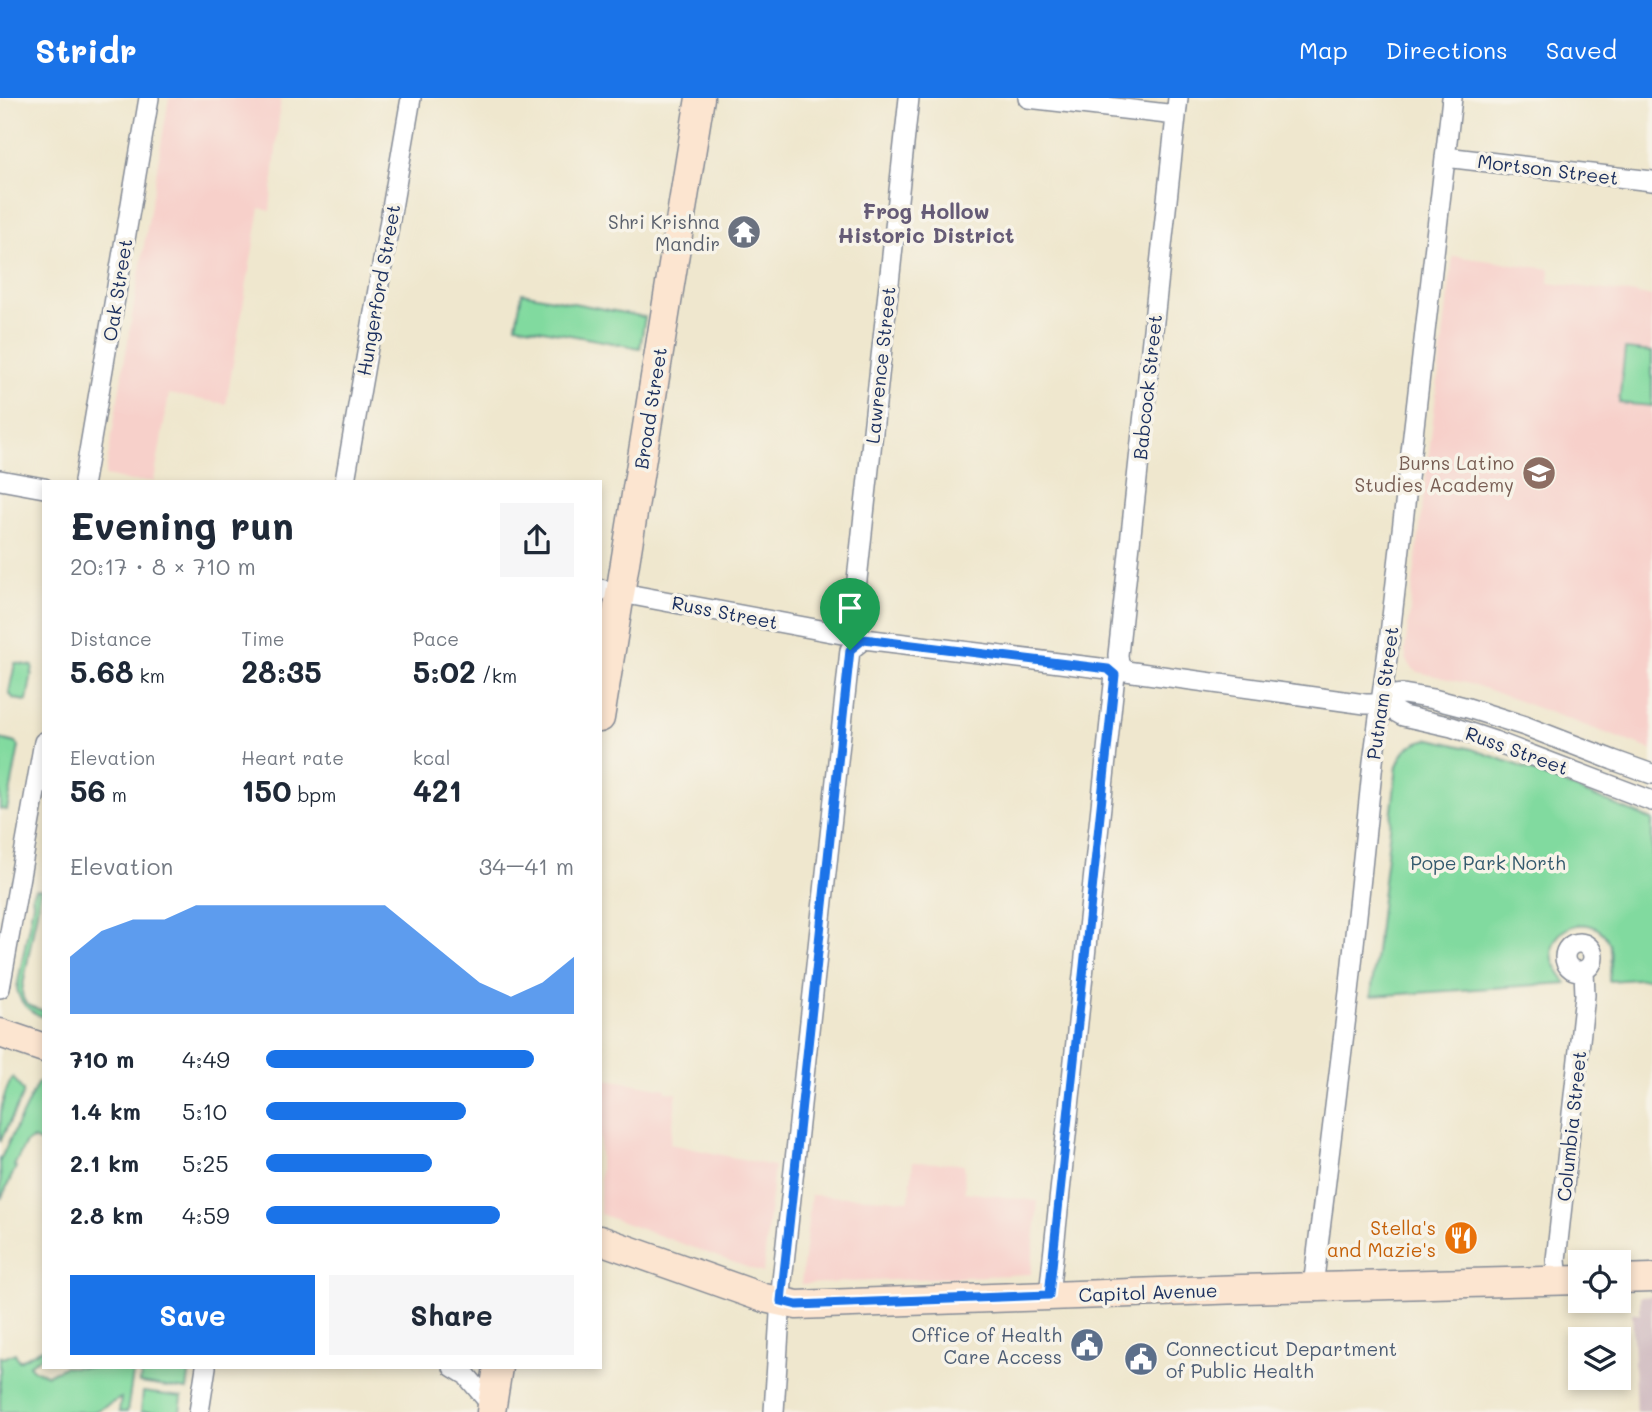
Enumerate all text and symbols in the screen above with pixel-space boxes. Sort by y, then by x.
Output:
text: Stridr [35,28,137,71]
text: Map [1299,34,1348,65]
text: Directions [1386,34,1508,65]
text: Saved [1546,34,1617,65]
street label: Mortson Street [1476,148,1620,190]
district label: Frog Hollow Historic District [838,197,1014,248]
street label: Hungerford Street [351,202,405,378]
place label: Shri Krishna Mandir [608,209,720,256]
temple icon: Shri Krishna Mandir [725,213,763,251]
street label: Oak Street [97,237,137,343]
street label: Lawrence Street [859,285,901,445]
street label: Babcock Street [1127,313,1167,461]
street label: Broad Street [628,345,672,471]
place label: Burns Latino Studies Academy [1355,450,1514,497]
school or university icon: Burns Latino Studies Academy [1520,454,1558,492]
text: Evening run [70,500,294,550]
button: share [500,503,574,577]
text: 20:17 · 8 × 710 m [70,551,256,581]
pin [820,578,880,650]
street label: Russ Street [670,589,780,635]
icon: arrive [831,589,869,627]
street label: Putnam Street [1360,625,1404,761]
text: Distance [70,626,152,651]
text: Time [241,626,285,651]
text: Pace [413,626,459,651]
text: 5.68 [70,651,134,691]
text: 28:35 [241,651,322,691]
text: 5:02 [413,651,476,691]
text: km [134,663,165,688]
text: /km [476,663,517,688]
street label: Russ Street [1462,720,1572,780]
text: Elevation [70,745,155,770]
text: Heart rate [241,745,344,770]
text: kcal [413,745,451,770]
text: 56 [70,770,106,810]
text: 150 [241,770,291,810]
text: 421 [413,770,462,810]
text: m [106,782,127,807]
text: bpm [291,782,337,807]
park label: Pope Park North [1410,850,1566,875]
text: Elevation [70,851,173,881]
text: 34–41 m [479,851,574,881]
text: 710 m [70,1044,134,1074]
text: 4:49 [182,1044,230,1074]
street label: Columbia Street [1551,1049,1591,1203]
text: 1.4 km [70,1096,141,1126]
text: 5:10 [182,1096,227,1126]
text: 2.1 km [70,1148,139,1178]
text: 5:25 [182,1148,229,1178]
text: 2.8 km [70,1200,143,1230]
text: 4:59 [182,1200,230,1230]
place label: Stella's and Mazie's [1327,1215,1436,1262]
restaurant icon: Stella's and Mazie's [1442,1219,1480,1257]
map controls [1568,1250,1631,1390]
button: locate [1568,1250,1631,1313]
button: Save [70,1275,315,1355]
button: Share [329,1275,574,1355]
street label: Capitol Avenue [1078,1277,1218,1307]
place label: Office of Health Care Access [912,1322,1062,1369]
public building icon: Office of Health Care Access [1068,1326,1106,1364]
button: layers [1568,1327,1631,1390]
place label: Connecticut Department of Public Health [1166,1336,1397,1383]
public building icon: Connecticut Department of Public Health [1122,1340,1160,1378]

